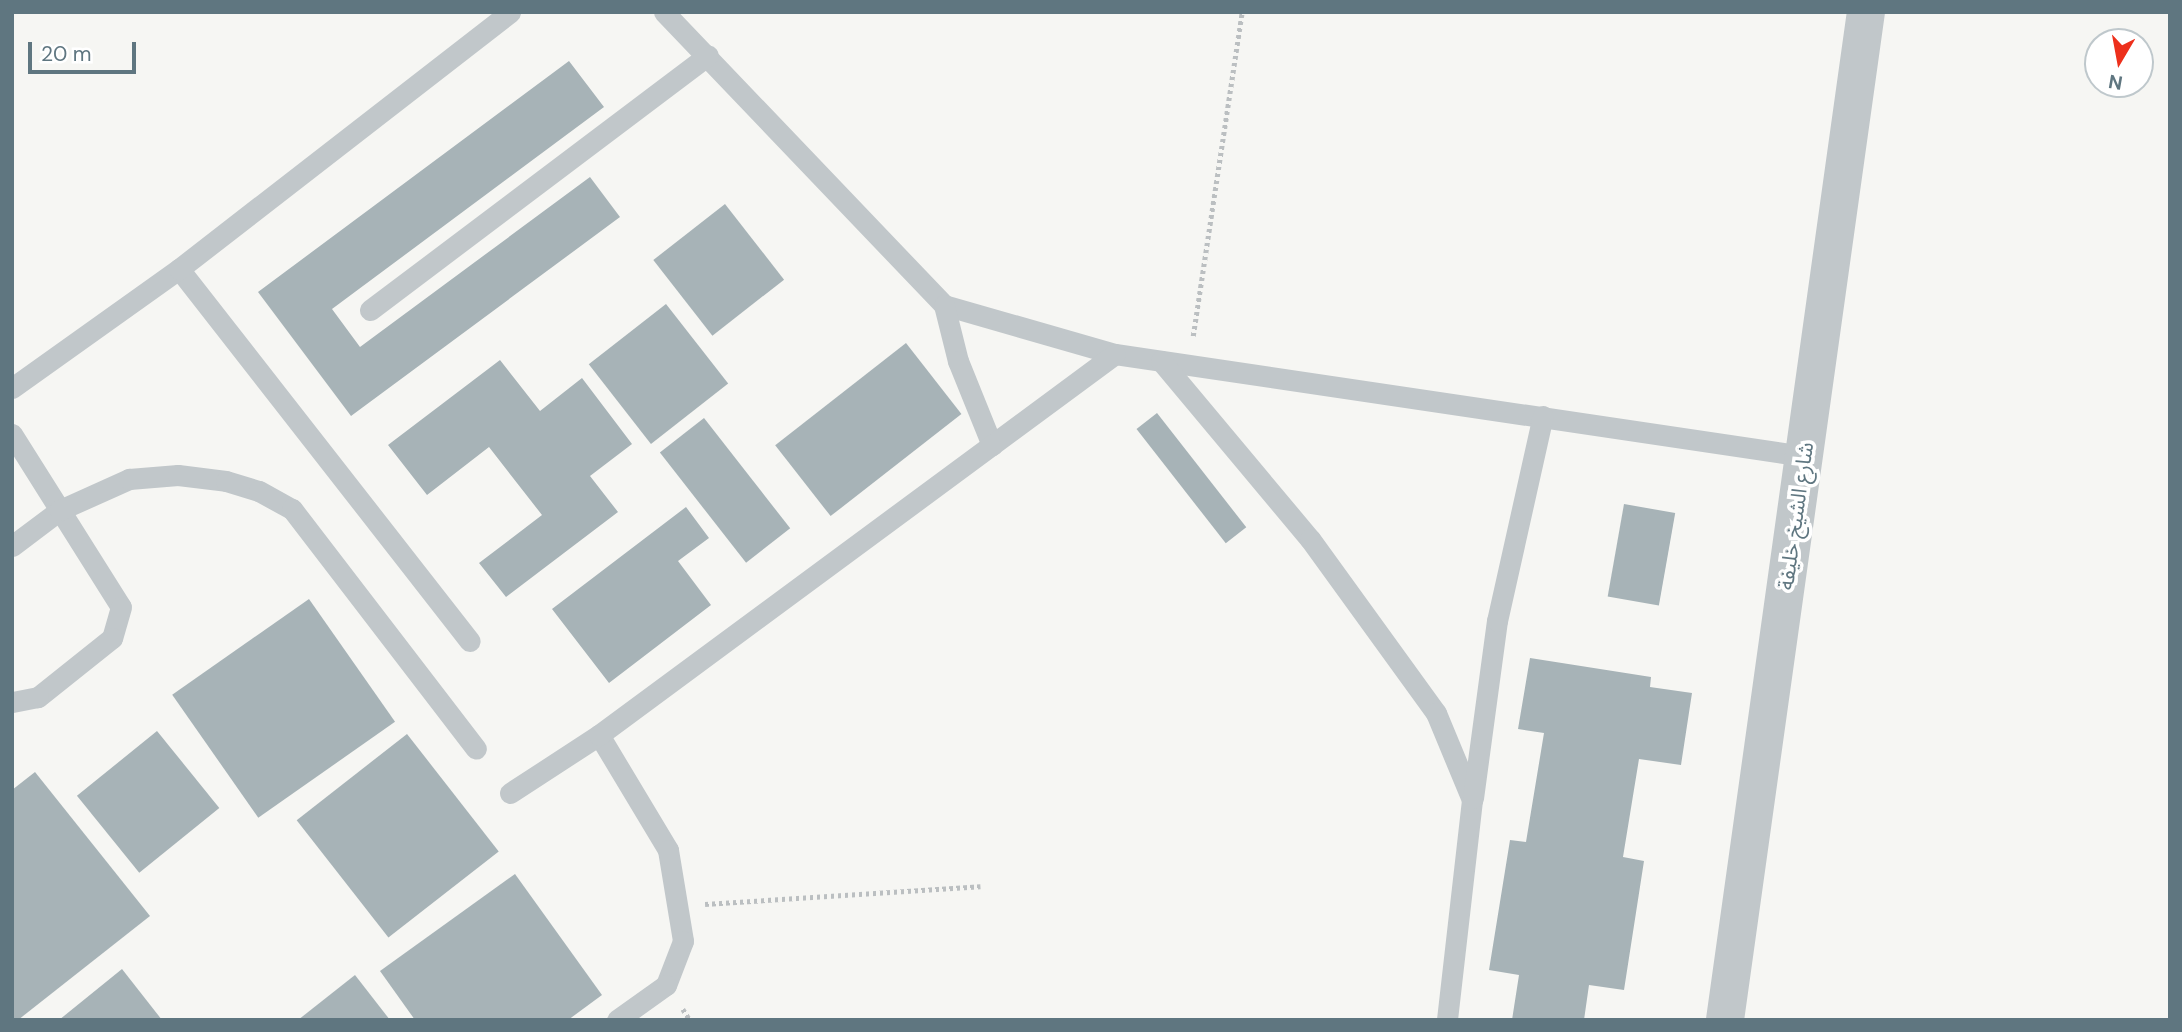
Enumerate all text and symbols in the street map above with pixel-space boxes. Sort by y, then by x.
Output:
scale bar [32,28,140,72]
north arrow [2084,28,2154,98]
text: 20 m [41,40,92,68]
text: N [2107,69,2125,96]
street label: شارع الشيخ خليفة [1773,440,1819,592]

